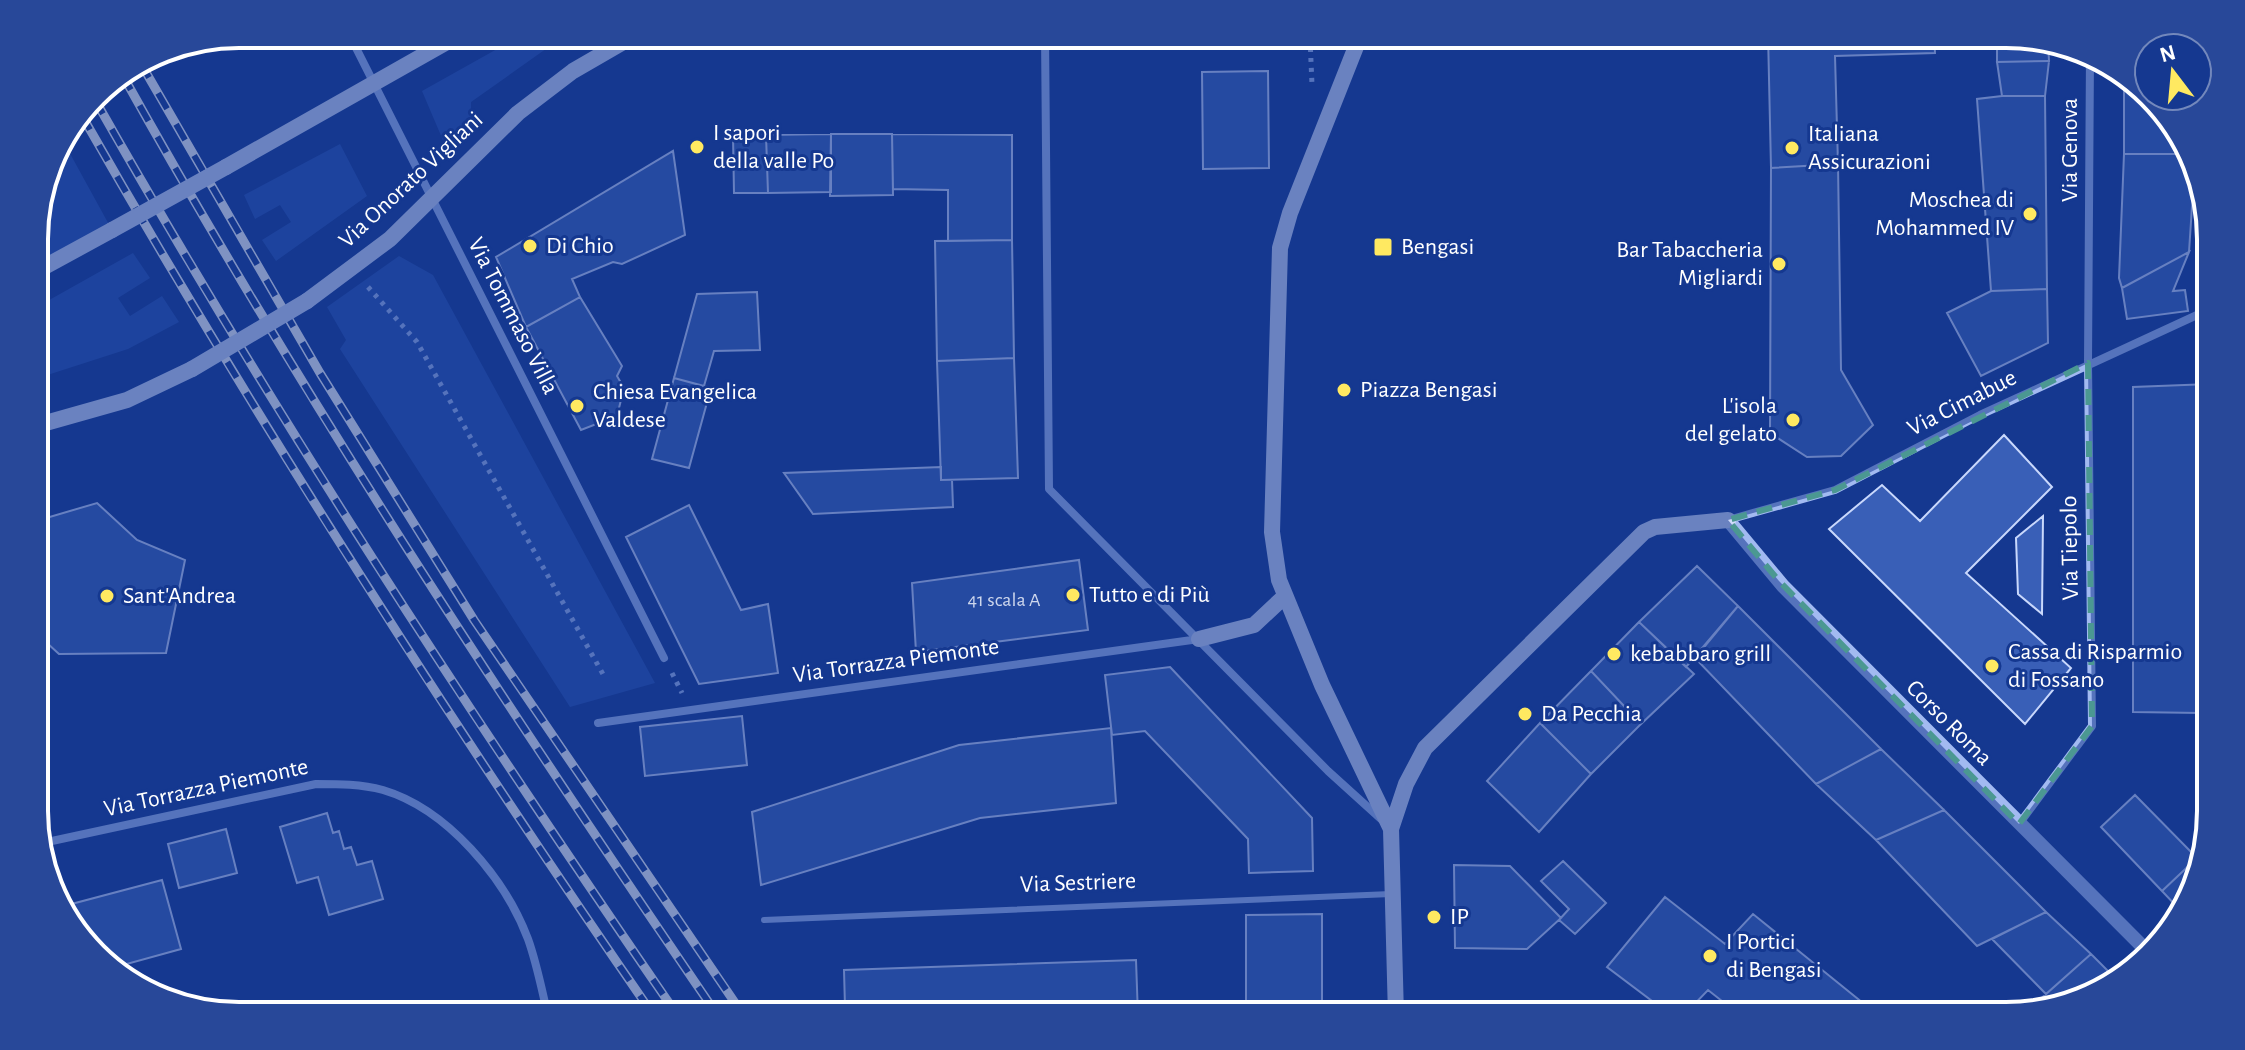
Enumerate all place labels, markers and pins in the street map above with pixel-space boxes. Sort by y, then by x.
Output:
place label: I sapori della valle Po [713,121,834,173]
place label: Italiana Assicurazioni [1808,122,1931,174]
marker: I sapori della valle Po [688,138,706,156]
marker: Italiana Assicurazioni [1783,139,1801,157]
place label: Moschea di Mohammed IV [1875,188,2014,240]
marker: Moschea di Mohammed IV [2021,205,2039,223]
place label: Di Chio [546,234,614,258]
place label: Bengasi [1401,235,1474,259]
marker: Bengasi [1372,236,1394,258]
marker: Di Chio [521,237,539,255]
place label: Bar Tabaccheria Migliardi [1616,238,1763,290]
marker: Bar Tabaccheria Migliardi [1770,255,1788,273]
place label: Piazza Bengasi [1360,378,1497,402]
place label: Chiesa Evangelica Valdese [593,380,757,432]
marker: Piazza Bengasi [1335,381,1353,399]
place label: L'isola del gelato [1685,394,1777,446]
marker: Chiesa Evangelica Valdese [568,397,586,415]
marker: L'isola del gelato [1784,411,1802,429]
place label: Tutto e di Più [1089,583,1210,607]
place label: Sant'Andrea [123,584,236,608]
marker: Tutto e di Più [1064,586,1082,604]
marker: Sant'Andrea [98,587,116,605]
place label: Cassa di Risparmio di Fossano [2008,640,2182,692]
place label: kebabbaro grill [1630,642,1771,666]
marker: kebabbaro grill [1605,645,1623,663]
marker: Cassa di Risparmio di Fossano [1983,657,2001,675]
place label: Da Pecchia [1541,702,1642,726]
marker: Da Pecchia [1516,705,1534,723]
place label: IP [1450,905,1469,929]
marker: IP [1425,908,1443,926]
place label: I Portici di Bengasi [1726,930,1821,982]
marker: I Portici di Bengasi [1701,947,1719,965]

